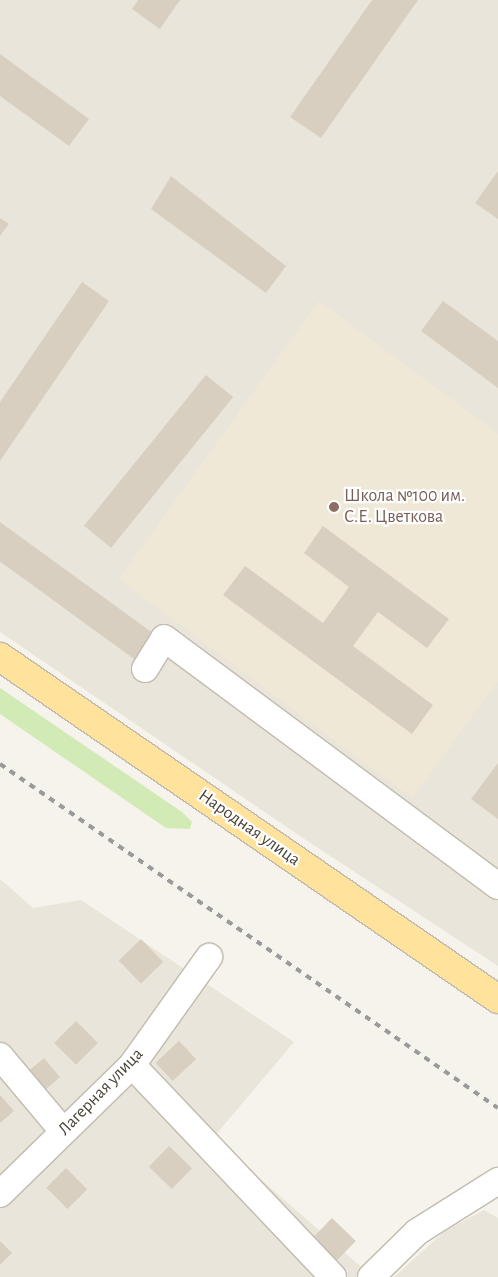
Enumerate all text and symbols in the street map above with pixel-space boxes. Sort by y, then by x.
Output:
place label: Школа №100 им. С.Е. Цветкова [344,486,465,528]
marker: Школа №100 им. С.Е. Цветкова [328,501,340,513]
street label: Народная улица [194,785,304,871]
street label: Лагерная улица [54,1044,148,1140]

